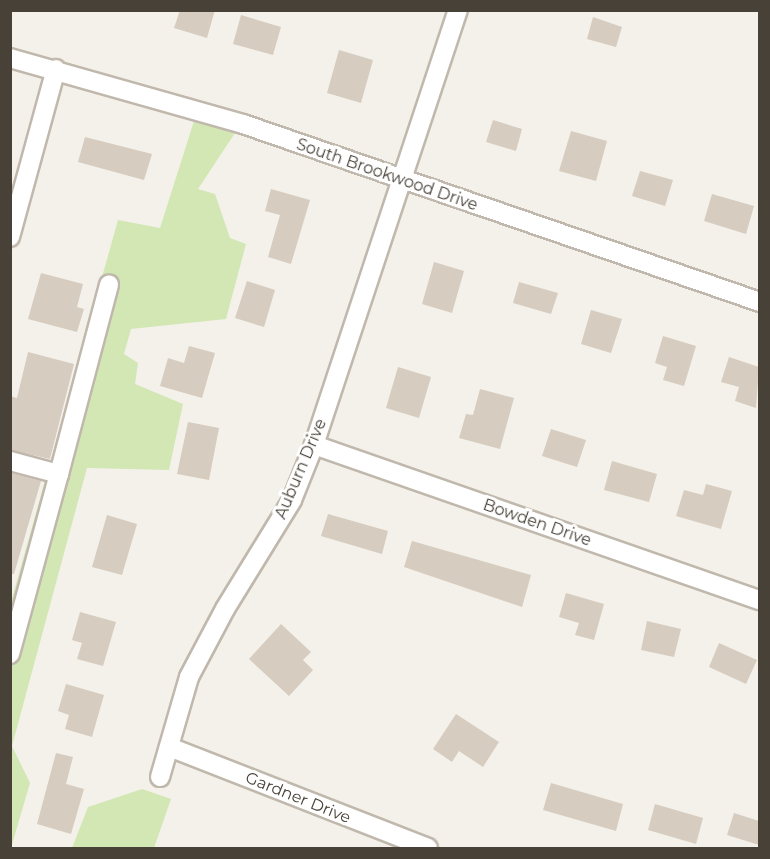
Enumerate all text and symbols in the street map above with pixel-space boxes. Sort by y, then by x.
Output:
street label: South Brookwood Drive [294,135,480,215]
street label: Auburn Drive [271,416,331,522]
street label: Bowden Drive [480,496,594,550]
street label: Gardner Drive [243,768,353,828]

